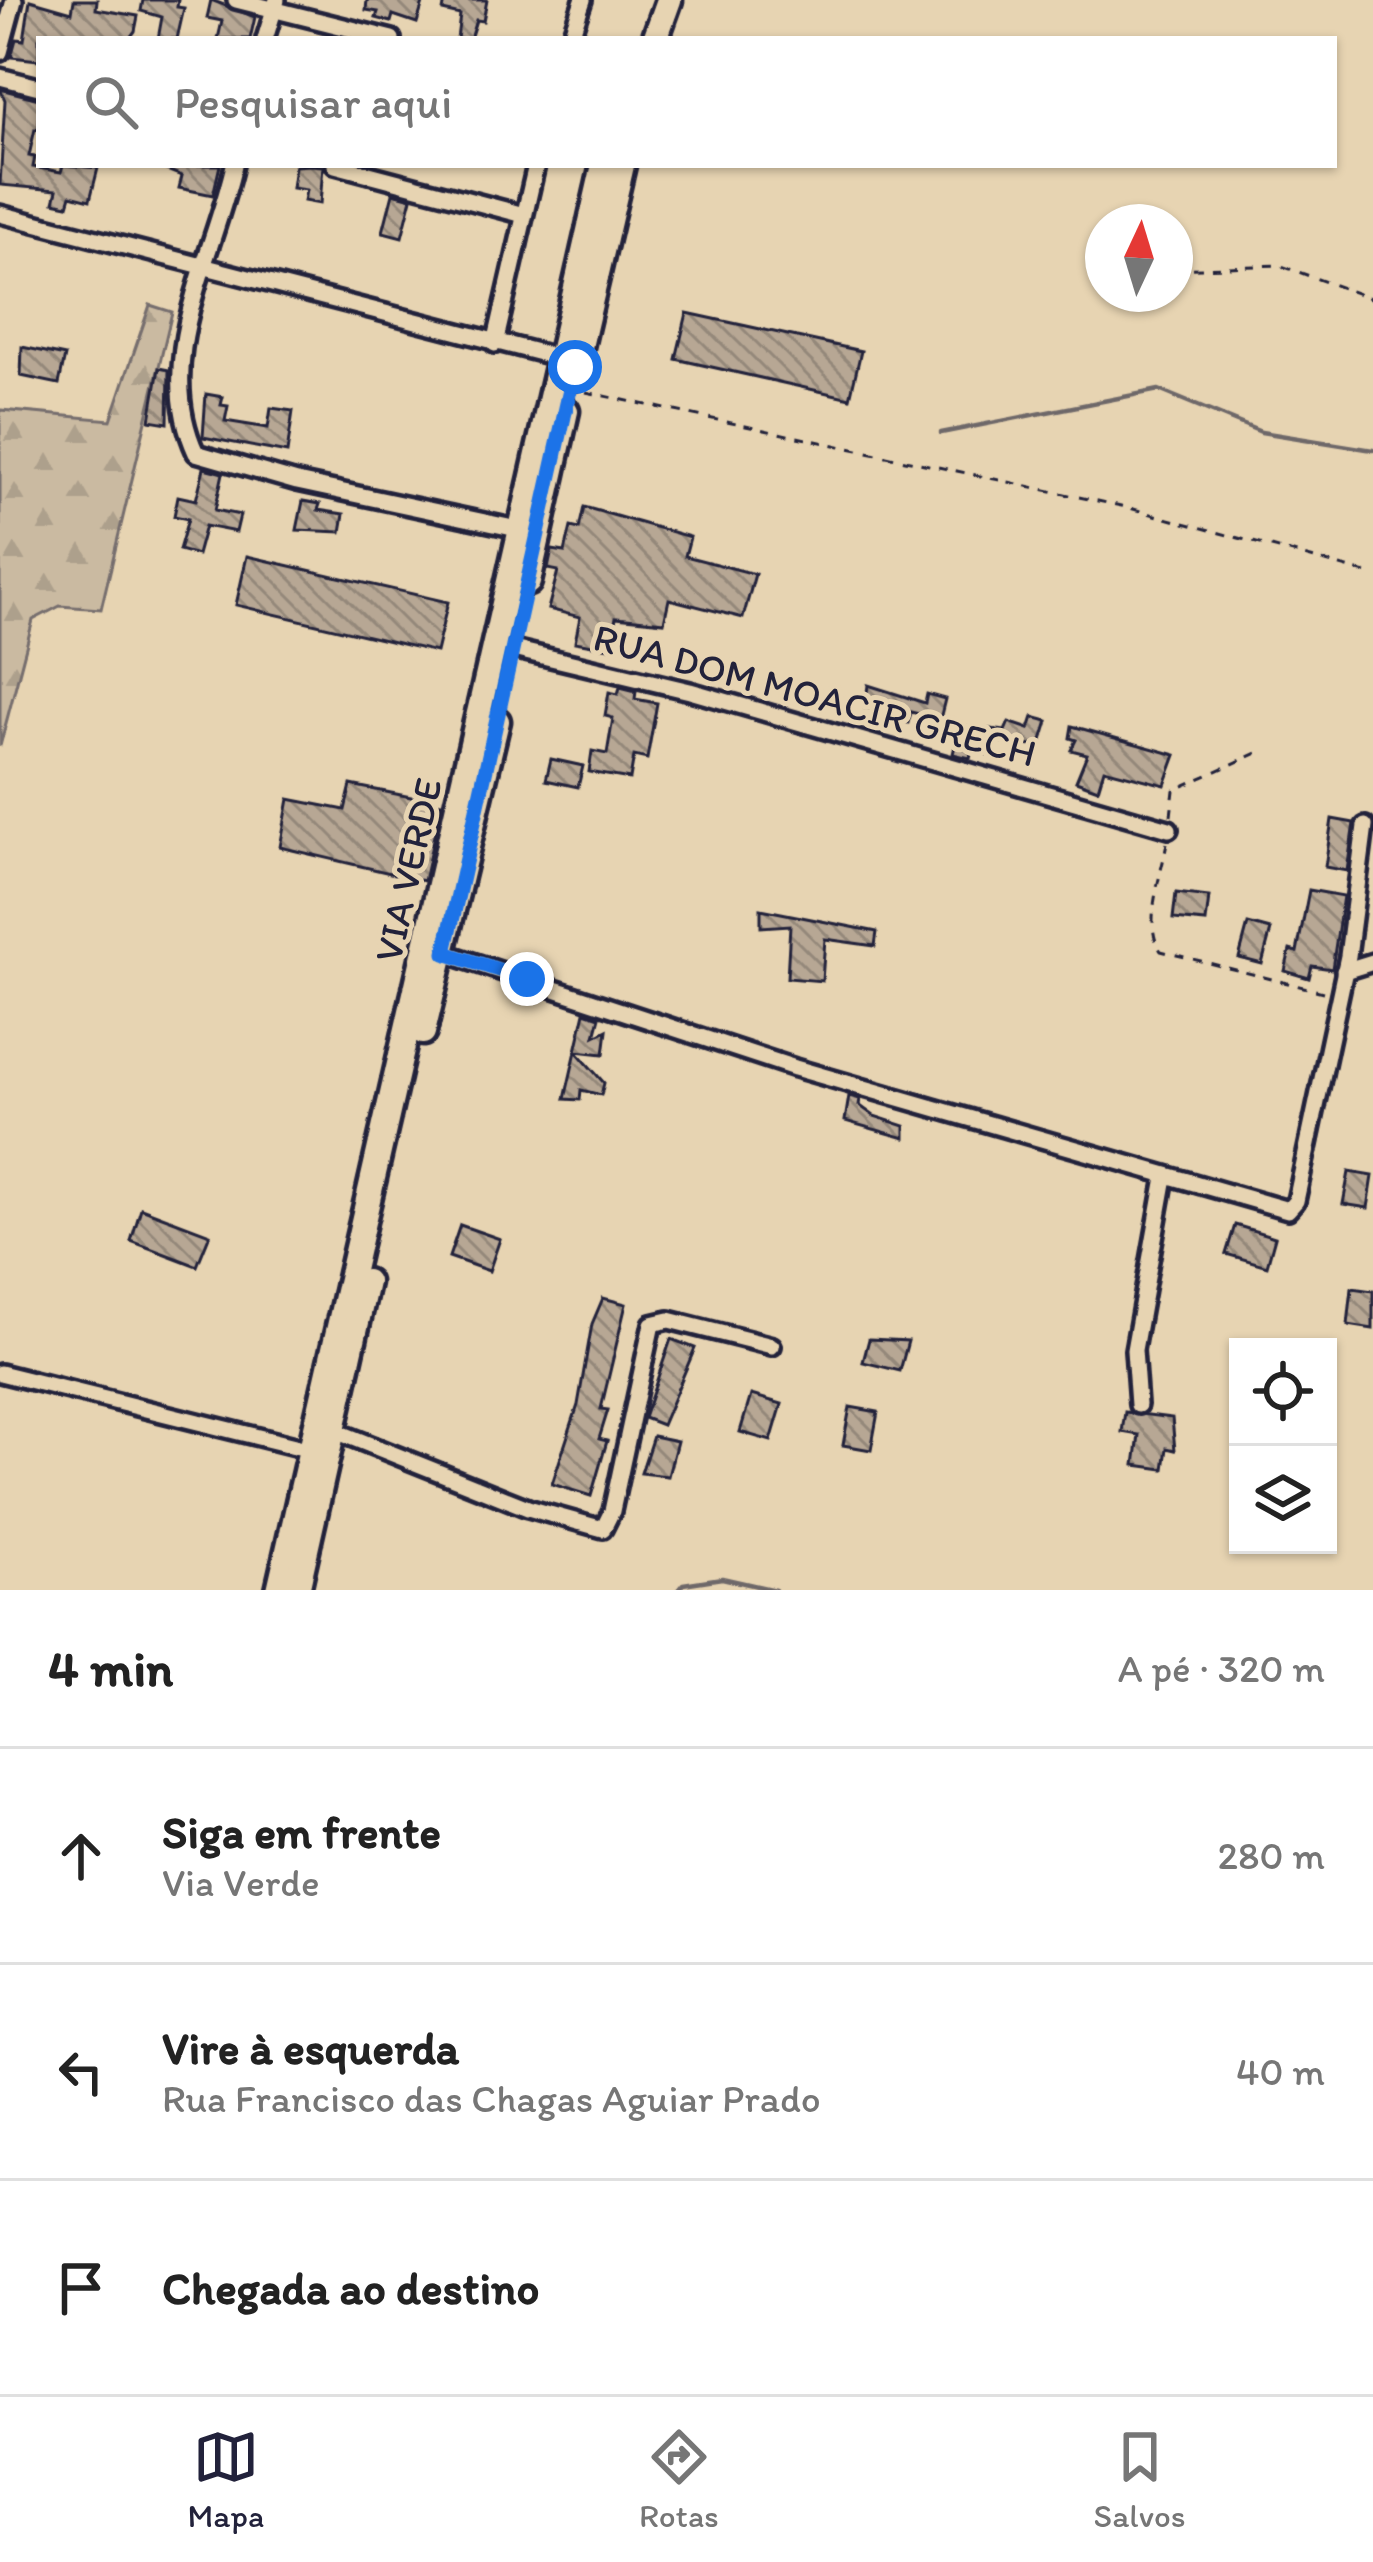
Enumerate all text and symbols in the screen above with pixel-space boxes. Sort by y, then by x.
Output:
search box [36,36,1337,168]
icon: search [78,69,144,135]
text: Pesquisar aqui [174,75,452,129]
north arrow [1085,204,1193,312]
route start [548,340,602,394]
street label: RUA DOM MOACIR GRECH [589,613,1041,777]
street label: VIA VERDE [364,774,452,966]
route end [500,952,554,1006]
map controls [1229,1338,1337,1554]
button: locate [1229,1338,1337,1446]
button: layers [1229,1446,1337,1554]
text: 4 min [48,1638,173,1699]
text: A pé · 320 m [1118,1645,1325,1692]
text: Siga em frente [162,1805,441,1859]
icon: ahead [48,1823,114,1889]
text: 280 m [1218,1832,1325,1879]
text: Via Verde [162,1859,320,1906]
text: Vire à esquerda [162,2021,459,2075]
icon: left [48,2039,114,2105]
text: 40 m [1236,2048,1325,2095]
text: Rua Francisco das Chagas Aguiar Prado [162,2075,821,2122]
icon: arrive [48,2255,114,2321]
text: Chegada ao destino [162,2261,539,2315]
tab: Mapa [187,2424,264,2535]
tab: Rotas [639,2424,719,2535]
tab: Salvos [1094,2424,1186,2535]

